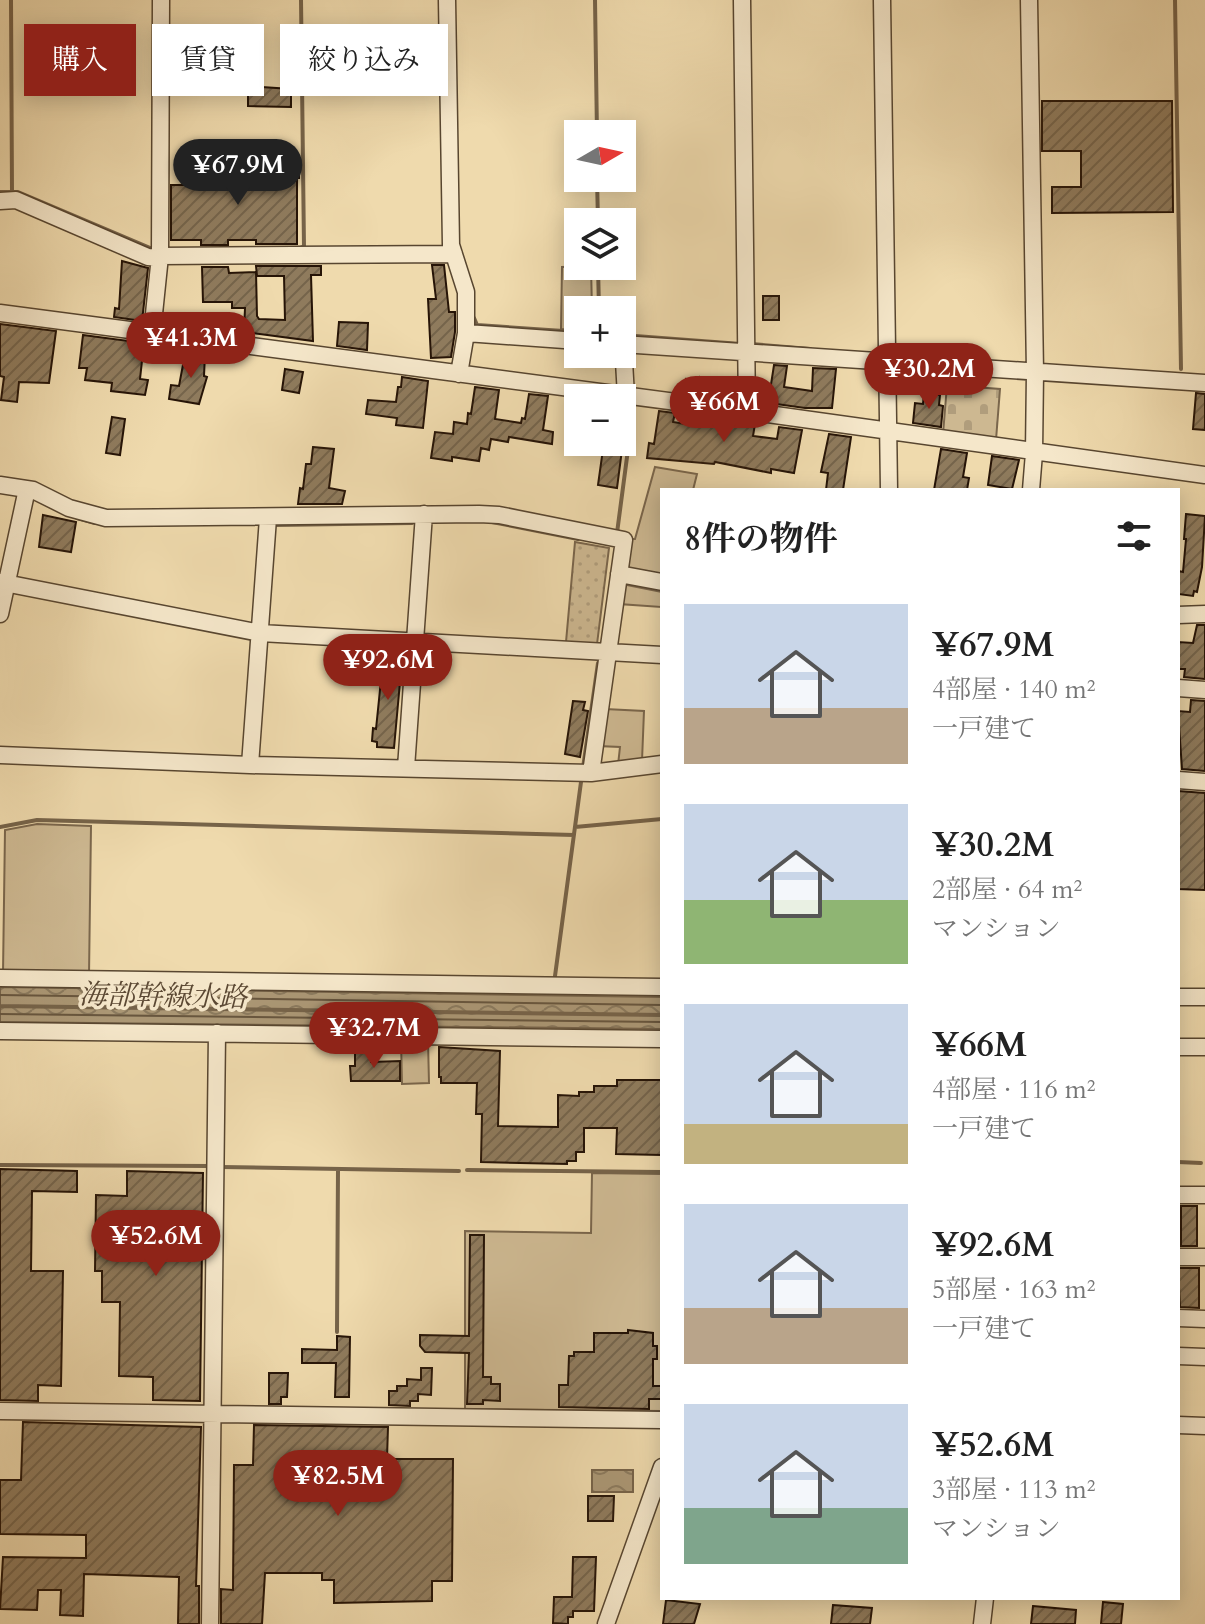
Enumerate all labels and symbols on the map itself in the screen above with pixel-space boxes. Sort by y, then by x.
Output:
north arrow [564,120,636,192]
pin: ¥67.9M [173,139,303,207]
pin: ¥41.3M [126,312,256,380]
pin: ¥30.2M [864,343,994,411]
pin: ¥66M [677,376,771,444]
pin: ¥92.6M [323,634,453,702]
water label: 海部幹線水路 [79,976,249,1016]
pin: ¥32.7M [309,1002,439,1070]
pin: ¥52.6M [91,1210,221,1278]
pin: ¥82.5M [273,1450,403,1518]

